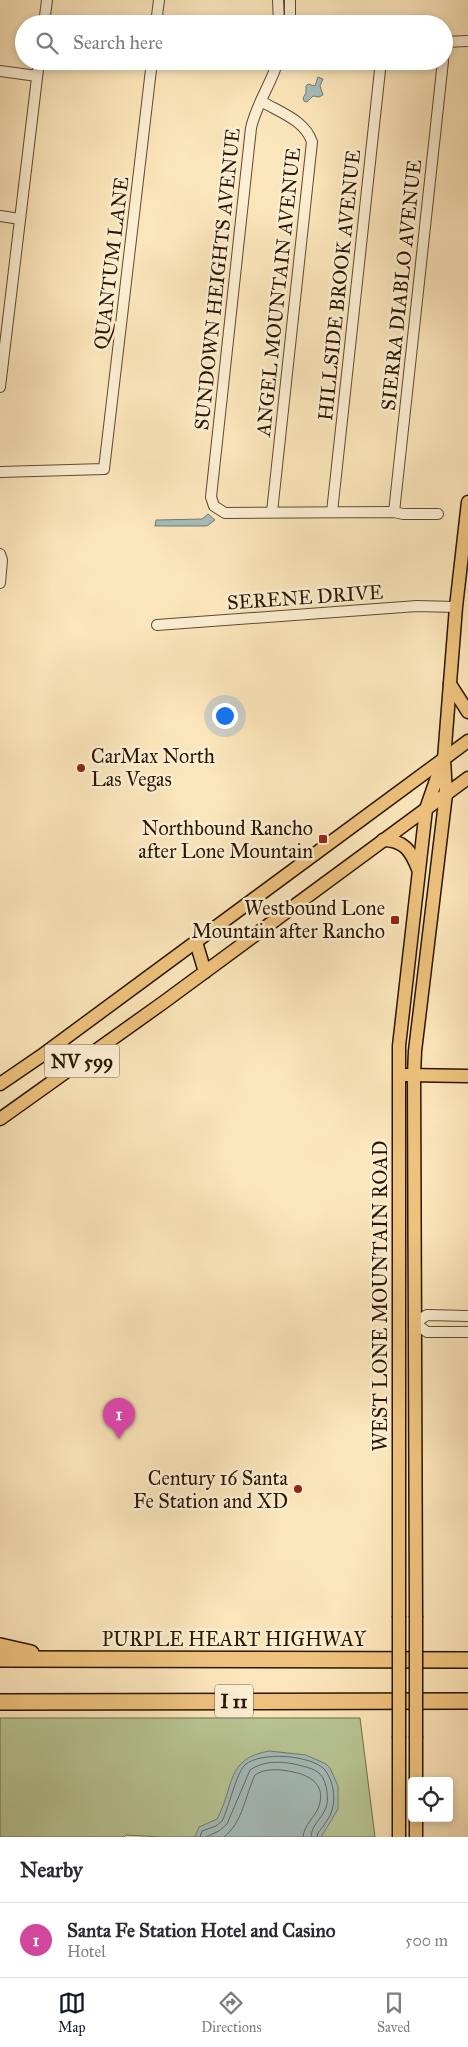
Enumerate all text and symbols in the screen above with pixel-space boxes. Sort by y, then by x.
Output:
search box [15,15,453,70]
icon: search [33,29,61,57]
text: Search here [73,31,163,54]
street label: SUNDOWN HEIGHTS AVENUE [189,127,245,431]
street label: ANGEL MOUNTAIN AVENUE [251,146,305,439]
street label: HILLSIDE BROOK AVENUE [313,148,365,422]
street label: SIERRA DIABLO AVENUE [376,158,426,412]
street label: QUANTUM LANE [88,175,134,351]
street label: SERENE DRIVE [226,580,384,614]
your location [212,703,238,729]
place label: CarMax North Las Vegas [91,744,215,792]
marker: CarMax North Las Vegas [75,762,87,774]
place label: Northbound Rancho after Lone Mountain [138,816,313,863]
marker: Northbound Rancho after Lone Mountain [317,833,329,845]
place label: Westbound Lone Mountain after Rancho [191,896,385,943]
marker: Westbound Lone Mountain after Rancho [389,914,401,926]
road number: NV 599 [44,1044,120,1078]
street label: WEST LONE MOUNTAIN ROAD [368,1141,392,1451]
pin: 1 [103,1398,135,1439]
place label: Century 16 Santa Fe Station and XD [133,1466,289,1513]
marker: Century 16 Santa Fe Station and XD [292,1483,304,1495]
street label: PURPLE HEART HIGHWAY [102,1627,367,1651]
road number: I 11 [215,1684,253,1718]
map controls [408,1777,453,1822]
button: locate [408,1777,453,1822]
text: Nearby [20,1857,83,1883]
text: Santa Fe Station Hotel and Casino [67,1919,335,1942]
text: 1 [33,1931,39,1950]
text: 500 m [405,1931,448,1950]
text: Hotel [67,1942,105,1961]
tab: Map [58,1989,86,2036]
tab: Directions [201,1989,262,2036]
tab: Saved [377,1989,410,2036]

